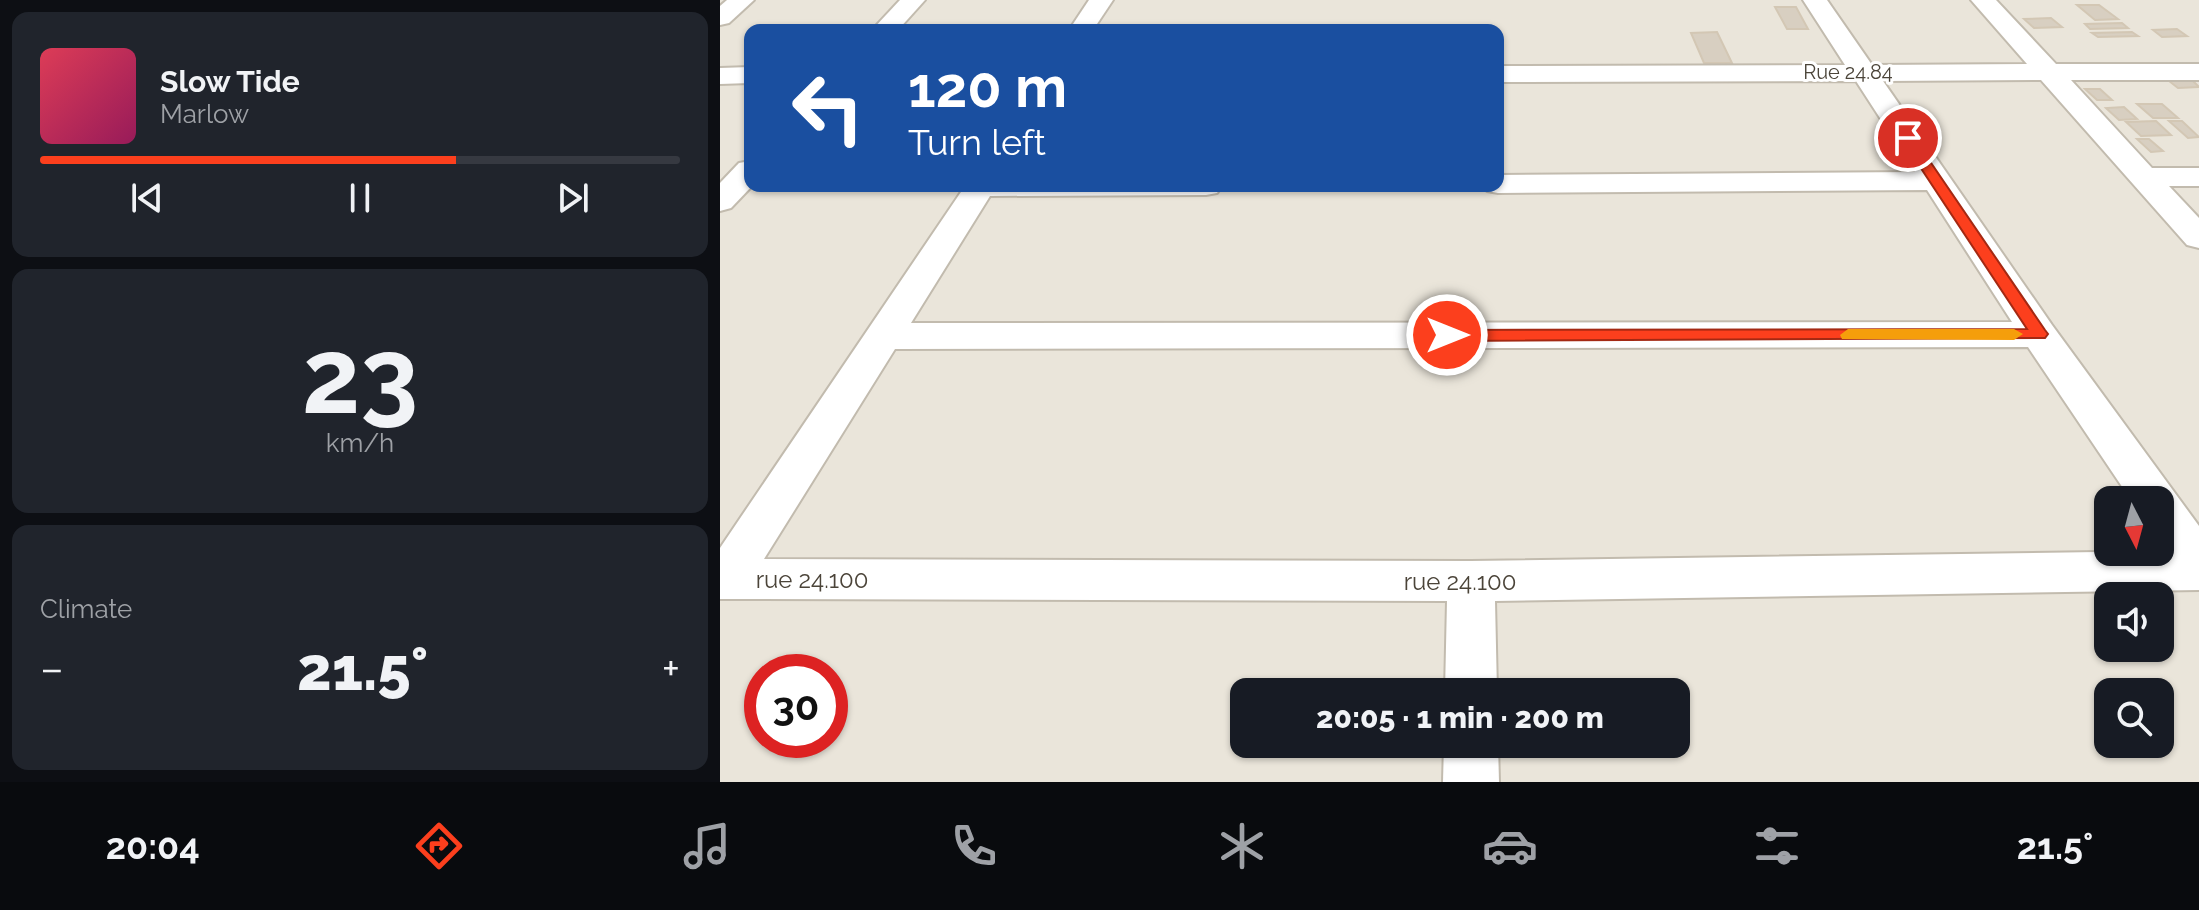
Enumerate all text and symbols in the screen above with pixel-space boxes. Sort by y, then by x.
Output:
text: 120 m [908,54,1067,120]
icon: left [776,56,880,160]
street label: Rue 24.84 [1803,60,1893,84]
text: Slow Tide [160,64,300,99]
text: Marlow [160,99,249,129]
pin [1874,104,1942,172]
icon: arrive [1886,116,1930,160]
text: Turn left [908,121,1046,163]
icon: previous [125,176,169,220]
icon: pause [338,176,382,220]
icon: next [551,176,595,220]
position arrow [1405,293,1489,377]
text: 23 [302,315,418,437]
text: km/h [326,428,394,458]
north arrow [2094,486,2174,566]
map controls [2094,486,2174,758]
street label: rue 24.100 [756,565,868,594]
street label: rue 24.100 [1404,567,1516,596]
button: sound [2094,582,2174,662]
text: Climate [40,594,132,624]
text: 21.5° [297,634,428,704]
text: − [40,643,64,694]
text: + [662,643,680,694]
speed limit sign: 30 [744,654,848,758]
button: search [2094,678,2174,758]
text: 20:05 · 1 min · 200 m [1316,700,1604,735]
icon: directions [411,818,467,874]
icon: music [679,818,735,874]
icon: phone [946,818,1002,874]
icon: climate [1214,818,1270,874]
icon: car [1482,818,1538,874]
icon: filters [1749,818,1805,874]
text: 20:04 [106,825,200,867]
text: 21.5° [2017,825,2093,867]

